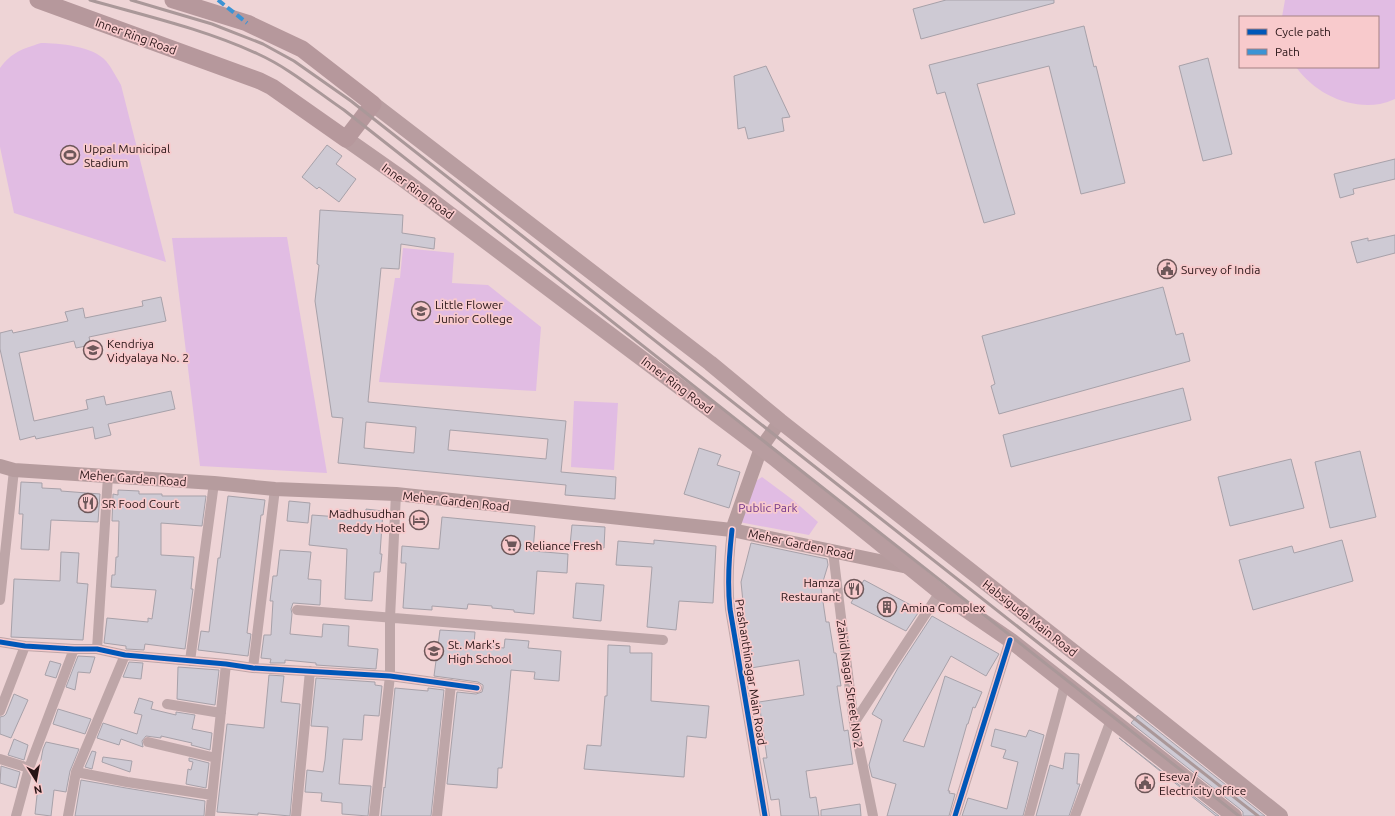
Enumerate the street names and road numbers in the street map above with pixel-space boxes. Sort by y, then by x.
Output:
street label: Inner Ring Road [94,15,178,57]
street label: Inner Ring Road [380,161,456,221]
street label: Inner Ring Road [639,354,715,416]
street label: Meher Garden Road [79,468,187,488]
street label: Meher Garden Road [402,489,510,513]
street label: Meher Garden Road [747,526,855,562]
street label: Habsiguda Main Road [980,577,1080,659]
street label: Prashanthinagar Main Road [733,598,769,746]
street label: Zahid Nagar Street No 2 [835,619,865,749]

